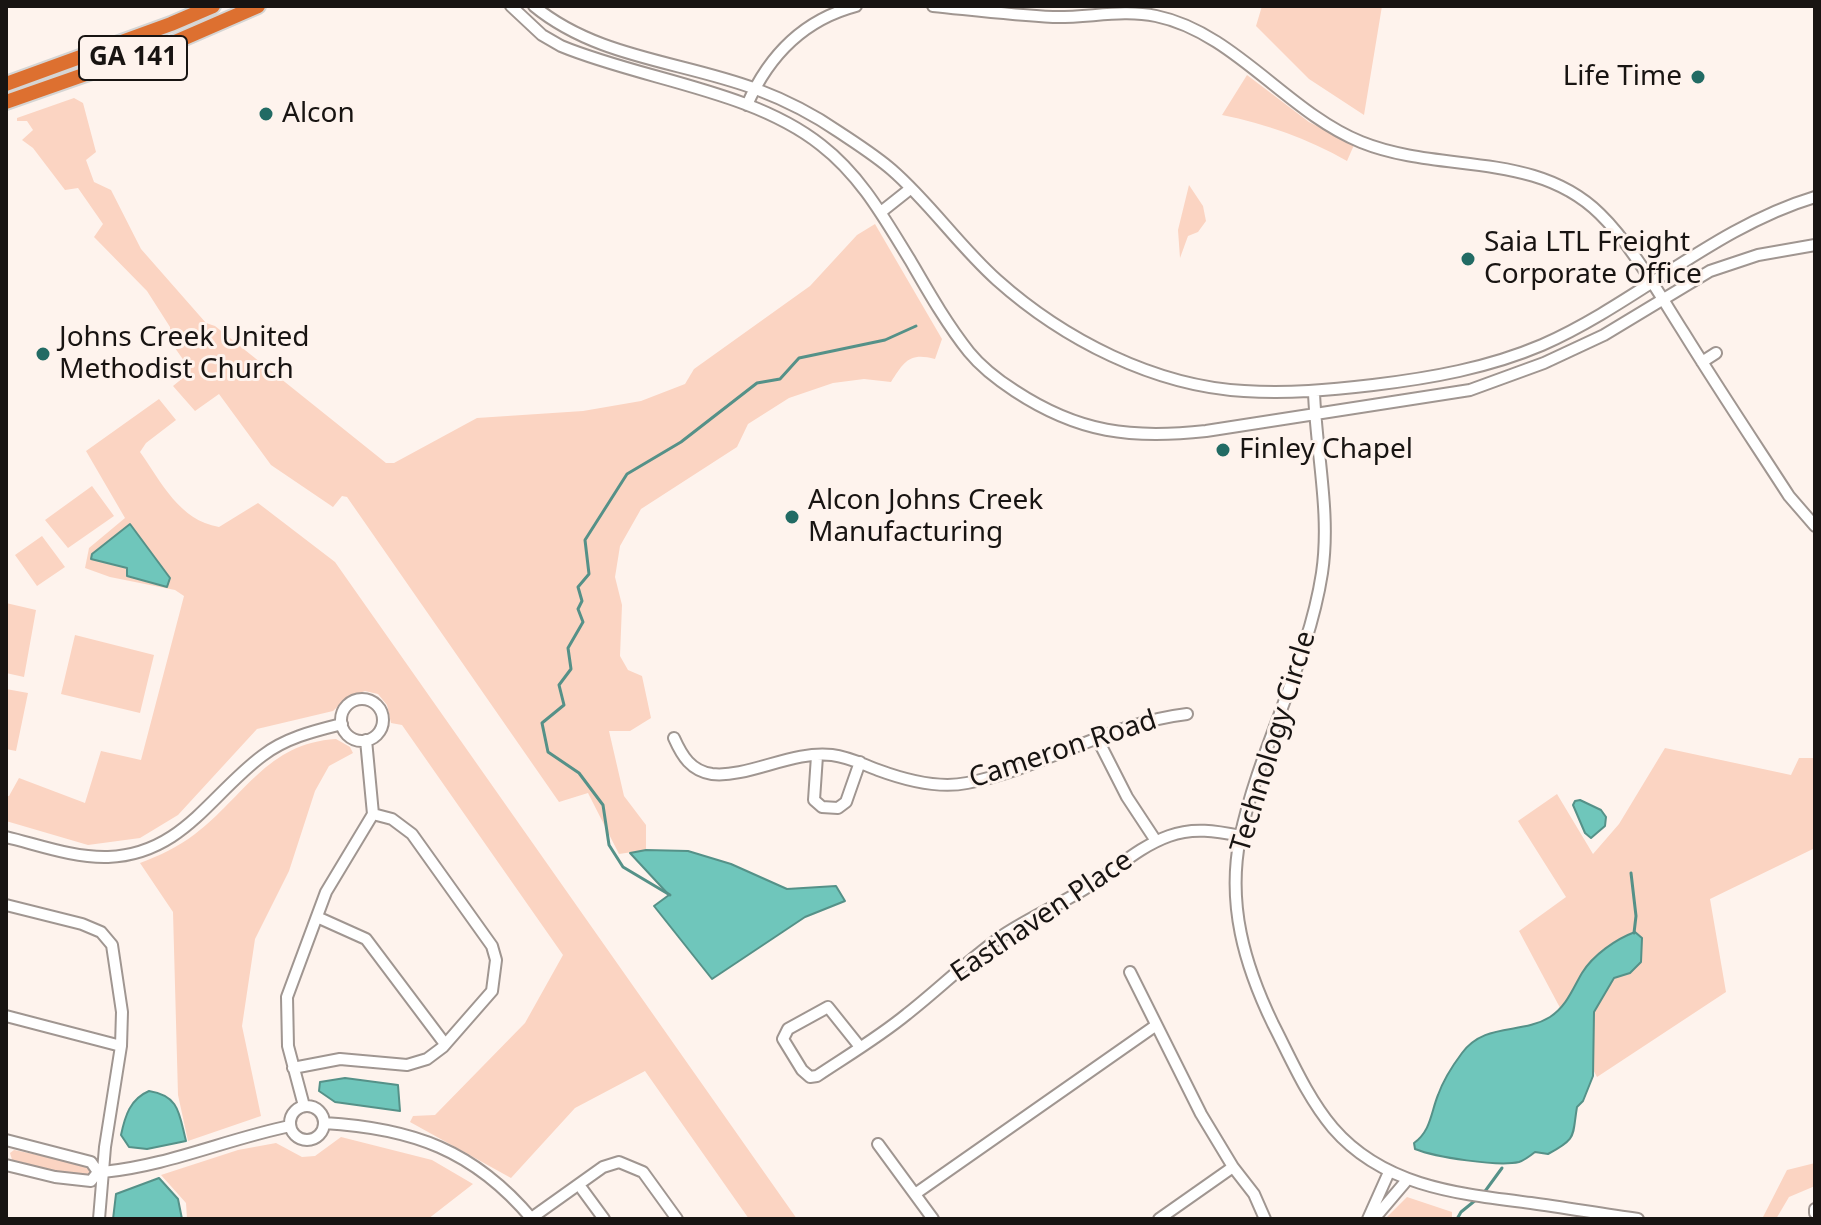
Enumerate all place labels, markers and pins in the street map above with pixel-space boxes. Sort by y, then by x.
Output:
place label: Life Time [1563,60,1682,94]
marker: Life Time [1689,68,1707,86]
place label: Alcon [282,97,355,131]
marker: Alcon [257,105,275,123]
place label: Saia LTL Freight Corporate Office [1484,226,1702,292]
marker: Saia LTL Freight Corporate Office [1459,250,1477,268]
place label: Johns Creek United Methodist Church [59,321,310,387]
marker: Johns Creek United Methodist Church [34,345,52,363]
place label: Finley Chapel [1239,433,1413,467]
marker: Finley Chapel [1214,441,1232,459]
place label: Alcon Johns Creek Manufacturing [808,484,1043,550]
marker: Alcon Johns Creek Manufacturing [783,508,801,526]

